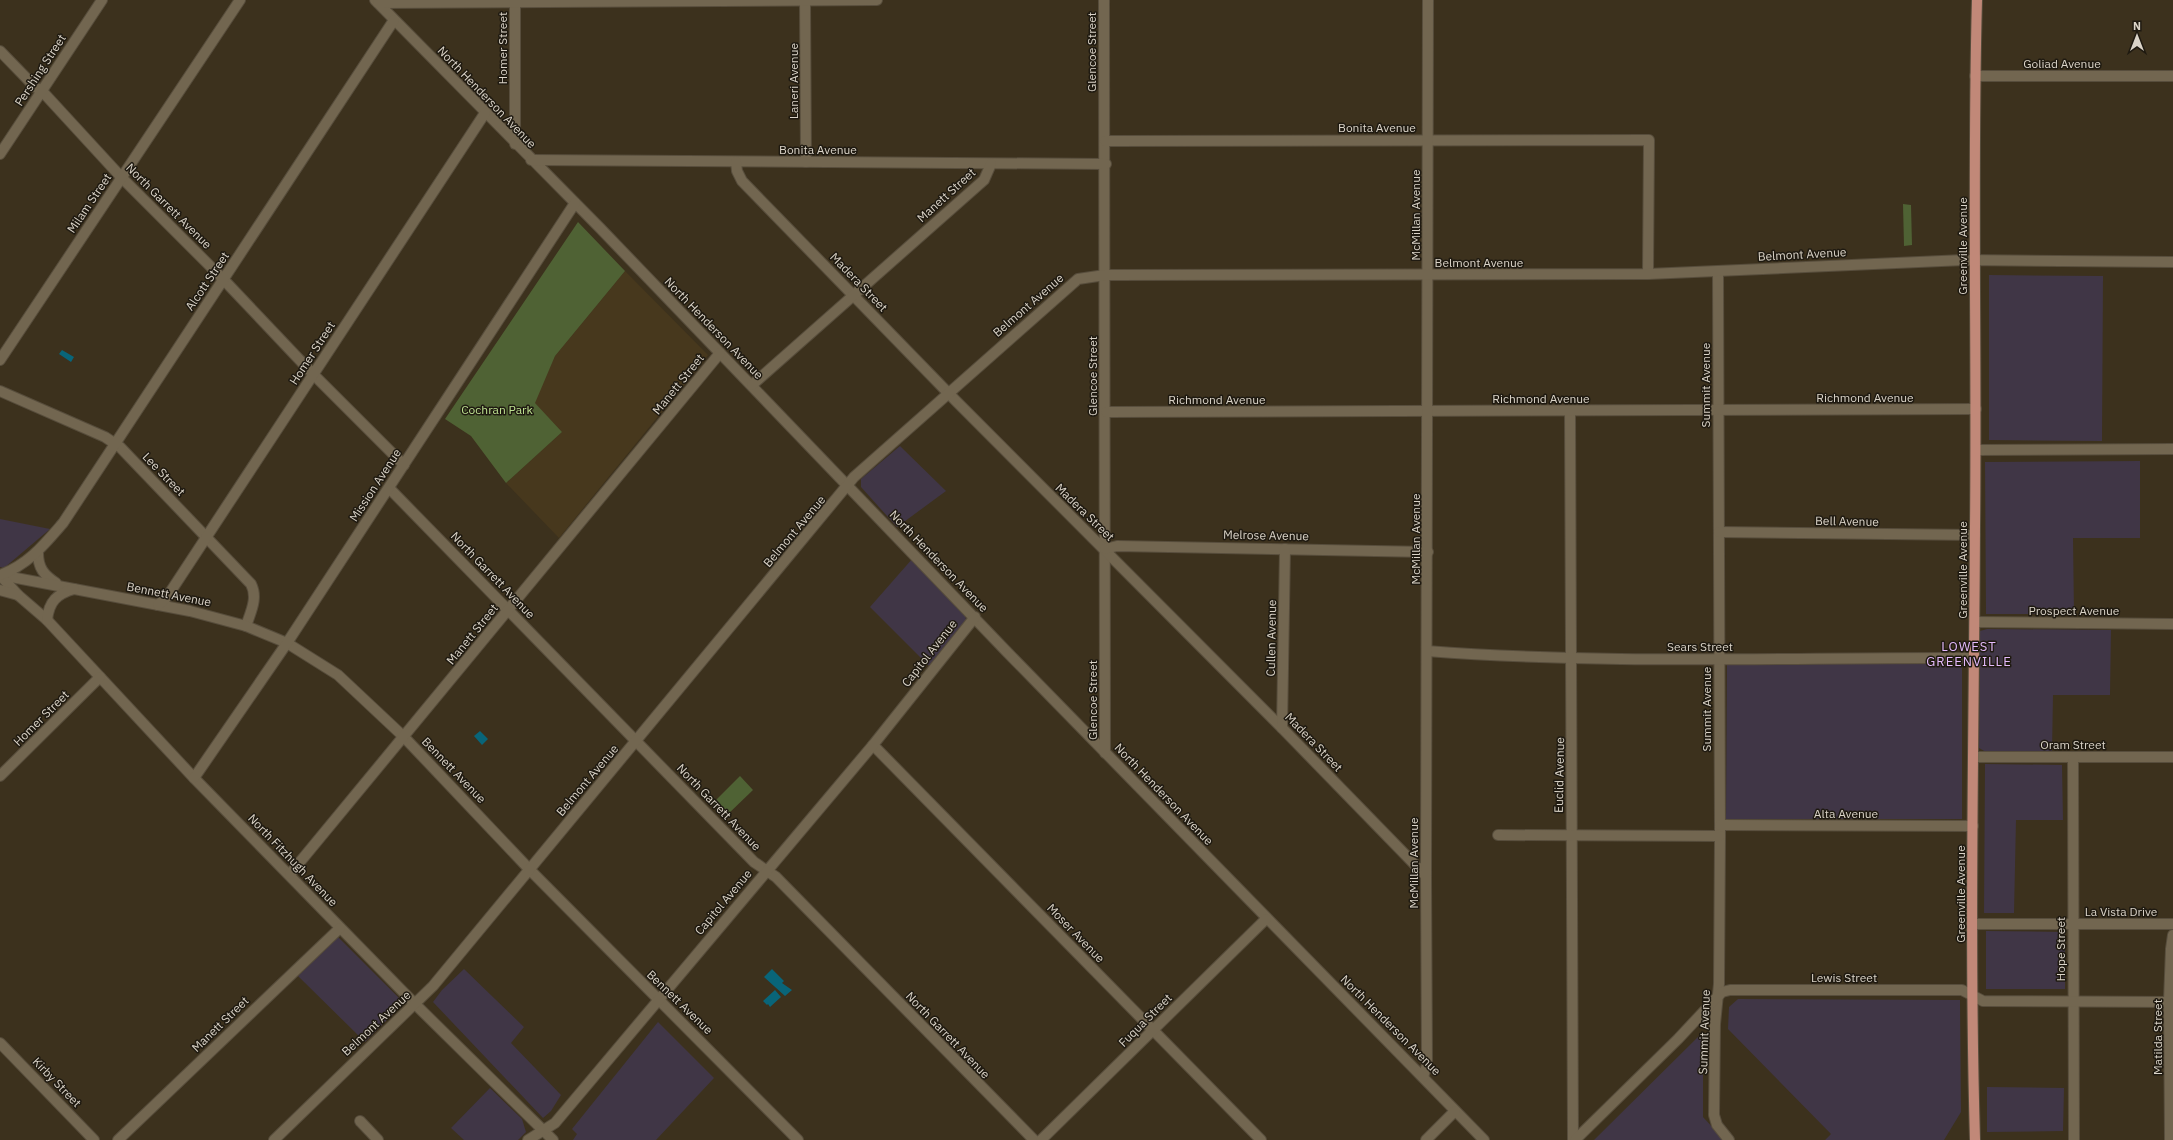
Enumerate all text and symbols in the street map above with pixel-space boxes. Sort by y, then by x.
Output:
street label: Homer Street [495,12,510,84]
street label: Glencoe Street [1084,12,1099,92]
north arrow [2117,16,2157,56]
text: N [2133,19,2141,33]
street label: Pershing Street [11,31,69,109]
street label: North Henderson Avenue [434,43,540,151]
street label: Laneri Avenue [786,43,801,119]
street label: Goliad Avenue [2023,56,2101,71]
street label: Bonita Avenue [1338,120,1416,135]
street label: Bonita Avenue [779,142,857,157]
street label: North Garrett Avenue [123,160,215,252]
street label: Manett Street [914,165,978,225]
street label: McMillan Avenue [1408,169,1423,261]
street label: Milam Street [64,170,114,236]
street label: Greenville Avenue [1955,197,1970,295]
street label: Belmont Avenue [1757,244,1847,264]
street label: Alcott Street [182,249,232,313]
street label: Madera Street [827,249,891,315]
street label: Belmont Avenue [1435,255,1524,270]
street label: Belmont Avenue [990,270,1067,340]
street label: North Henderson Avenue [661,274,767,382]
street label: Homer Street [286,319,338,387]
street label: Glencoe Street [1085,336,1100,416]
street label: Summit Avenue [1698,342,1713,427]
street label: Manett Street [649,351,707,417]
street label: Richmond Avenue [1816,390,1914,405]
street label: Richmond Avenue [1492,391,1590,406]
street label: Richmond Avenue [1168,392,1266,407]
park label: Cochran Park [461,402,534,417]
street label: Mission Avenue [346,445,404,524]
street label: Lee Street [140,449,188,499]
street label: Madera Street [1052,480,1118,544]
street label: Belmont Avenue [760,492,829,570]
street label: McMillan Avenue [1408,493,1423,585]
street label: North Henderson Avenue [886,507,992,615]
street label: Bell Avenue [1815,513,1879,529]
street label: Greenville Avenue [1955,521,1970,619]
street label: Melrose Avenue [1223,527,1310,543]
street label: North Garrett Avenue [448,528,539,622]
street label: Bennett Avenue [125,578,213,610]
street label: Cullen Avenue [1263,599,1279,677]
street label: Manett Street [443,601,501,667]
street label: Prospect Avenue [2029,603,2120,618]
street label: Capitol Avenue [898,616,960,689]
district label: LOWEST GREENVILLE [1926,638,2012,670]
street label: Sears Street [1667,639,1733,654]
street label: Glencoe Street [1085,660,1100,740]
street label: Summit Avenue [1699,666,1714,751]
street label: Homer Street [10,687,72,749]
street label: Madera Street [1282,709,1346,775]
street label: Bennett Avenue [419,734,489,806]
street label: Euclid Avenue [1551,736,1567,813]
street label: Oram Street [2040,737,2106,752]
street label: North Henderson Avenue [1111,740,1217,848]
street label: Belmont Avenue [553,741,622,819]
street label: North Garrett Avenue [674,760,765,854]
street label: Alta Avenue [1814,806,1879,821]
street label: North Fitzhugh Avenue [245,811,341,910]
street label: McMillan Avenue [1406,817,1421,909]
street label: Greenville Avenue [1953,845,1968,943]
street label: Capitol Avenue [691,866,755,938]
street label: Moser Avenue [1044,900,1108,966]
street label: La Vista Drive [2085,904,2158,919]
street label: Hope Street [2053,917,2068,981]
street label: Bennett Avenue [644,967,716,1037]
street label: Lewis Street [1811,970,1877,985]
street label: North Henderson Avenue [1338,972,1445,1079]
street label: Belmont Avenue [338,987,414,1059]
street label: North Garrett Avenue [903,988,994,1082]
street label: Summit Avenue [1695,989,1713,1075]
street label: Fuqua Street [1115,990,1175,1050]
street label: Manett Street [188,993,252,1055]
street label: Matilda Street [2150,999,2165,1075]
street label: Kirby Street [29,1054,85,1110]

